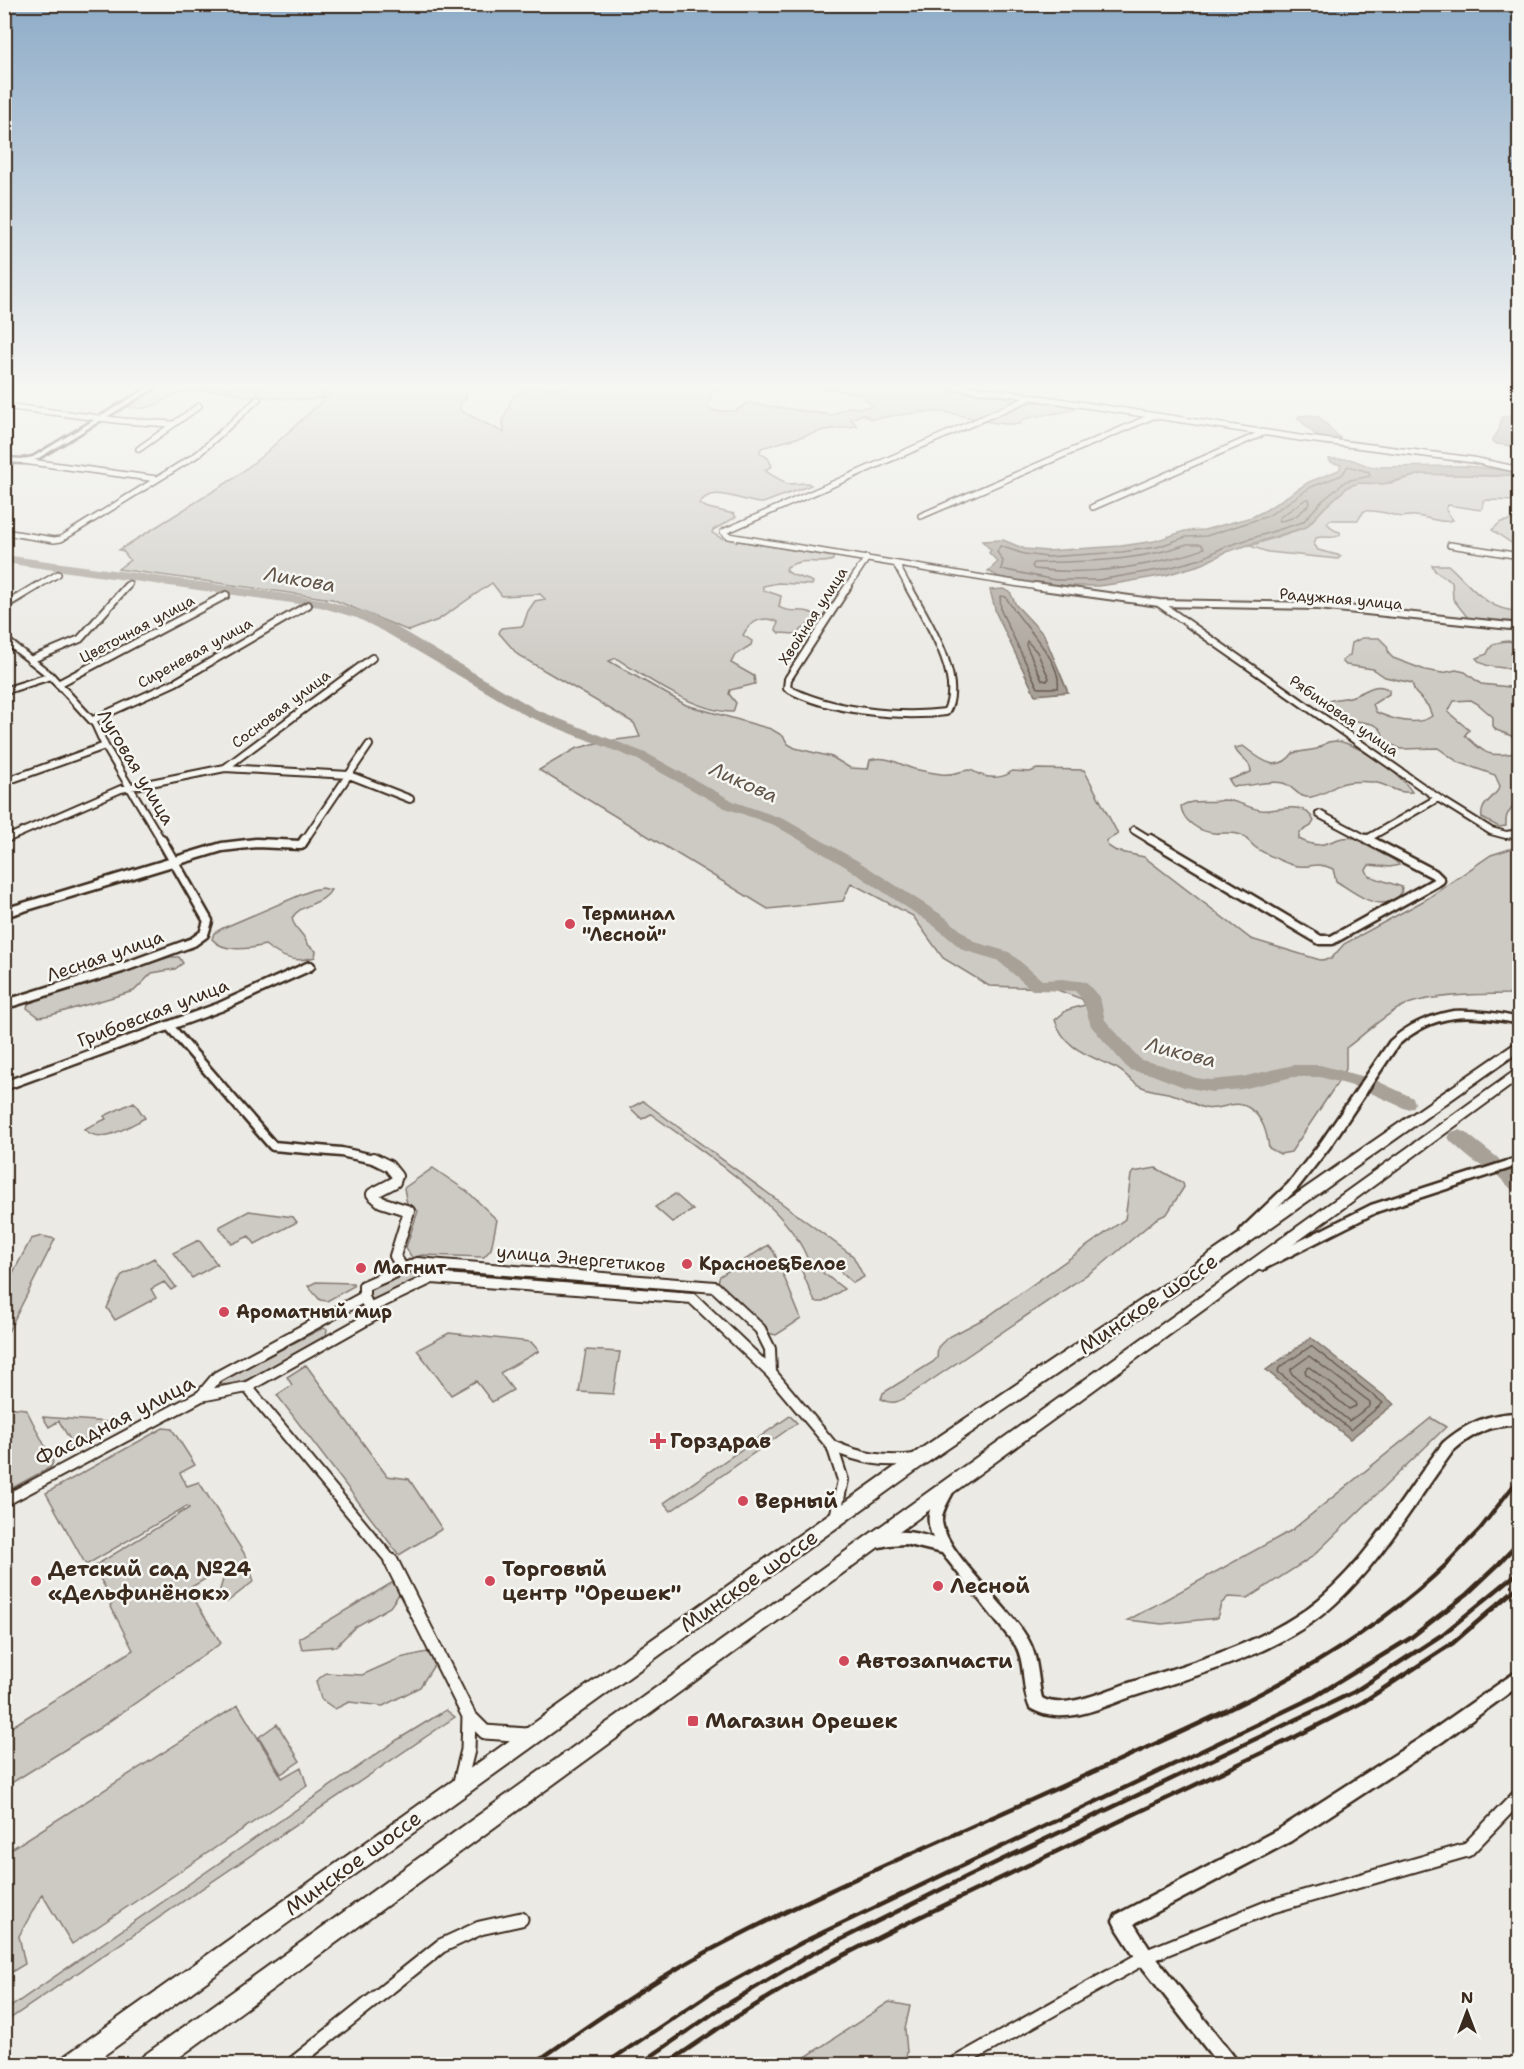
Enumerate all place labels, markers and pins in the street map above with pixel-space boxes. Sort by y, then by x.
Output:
place label: Терминал "Лесной" [582,902,675,947]
marker: Терминал "Лесной" [563,917,577,931]
place label: Красное&Белое [699,1252,846,1276]
place label: Магнит [373,1256,447,1280]
marker: Красное&Белое [680,1257,694,1271]
marker: Магнит [354,1261,368,1275]
place label: Ароматный мир [236,1300,392,1324]
marker: Ароматный мир [217,1305,231,1319]
place label: Горздрав [670,1427,771,1455]
marker: Горздрав [651,1434,665,1448]
place label: Верный [755,1487,838,1515]
marker: Верный [736,1494,750,1508]
place label: Детский сад №24 «Дельфинёнок» [48,1555,252,1607]
place label: Торговый центр "Орешек" [502,1555,682,1607]
place label: Лесной [950,1572,1030,1600]
marker: Детский сад №24 «Дельфинёнок» [29,1574,43,1588]
marker: Торговый центр "Орешек" [483,1574,497,1588]
marker: Лесной [931,1579,945,1593]
place label: Автозапчасти [856,1647,1013,1675]
marker: Автозапчасти [837,1654,851,1668]
place label: Магазин Орешек [705,1707,898,1735]
marker: Магазин Орешек [686,1714,700,1728]

